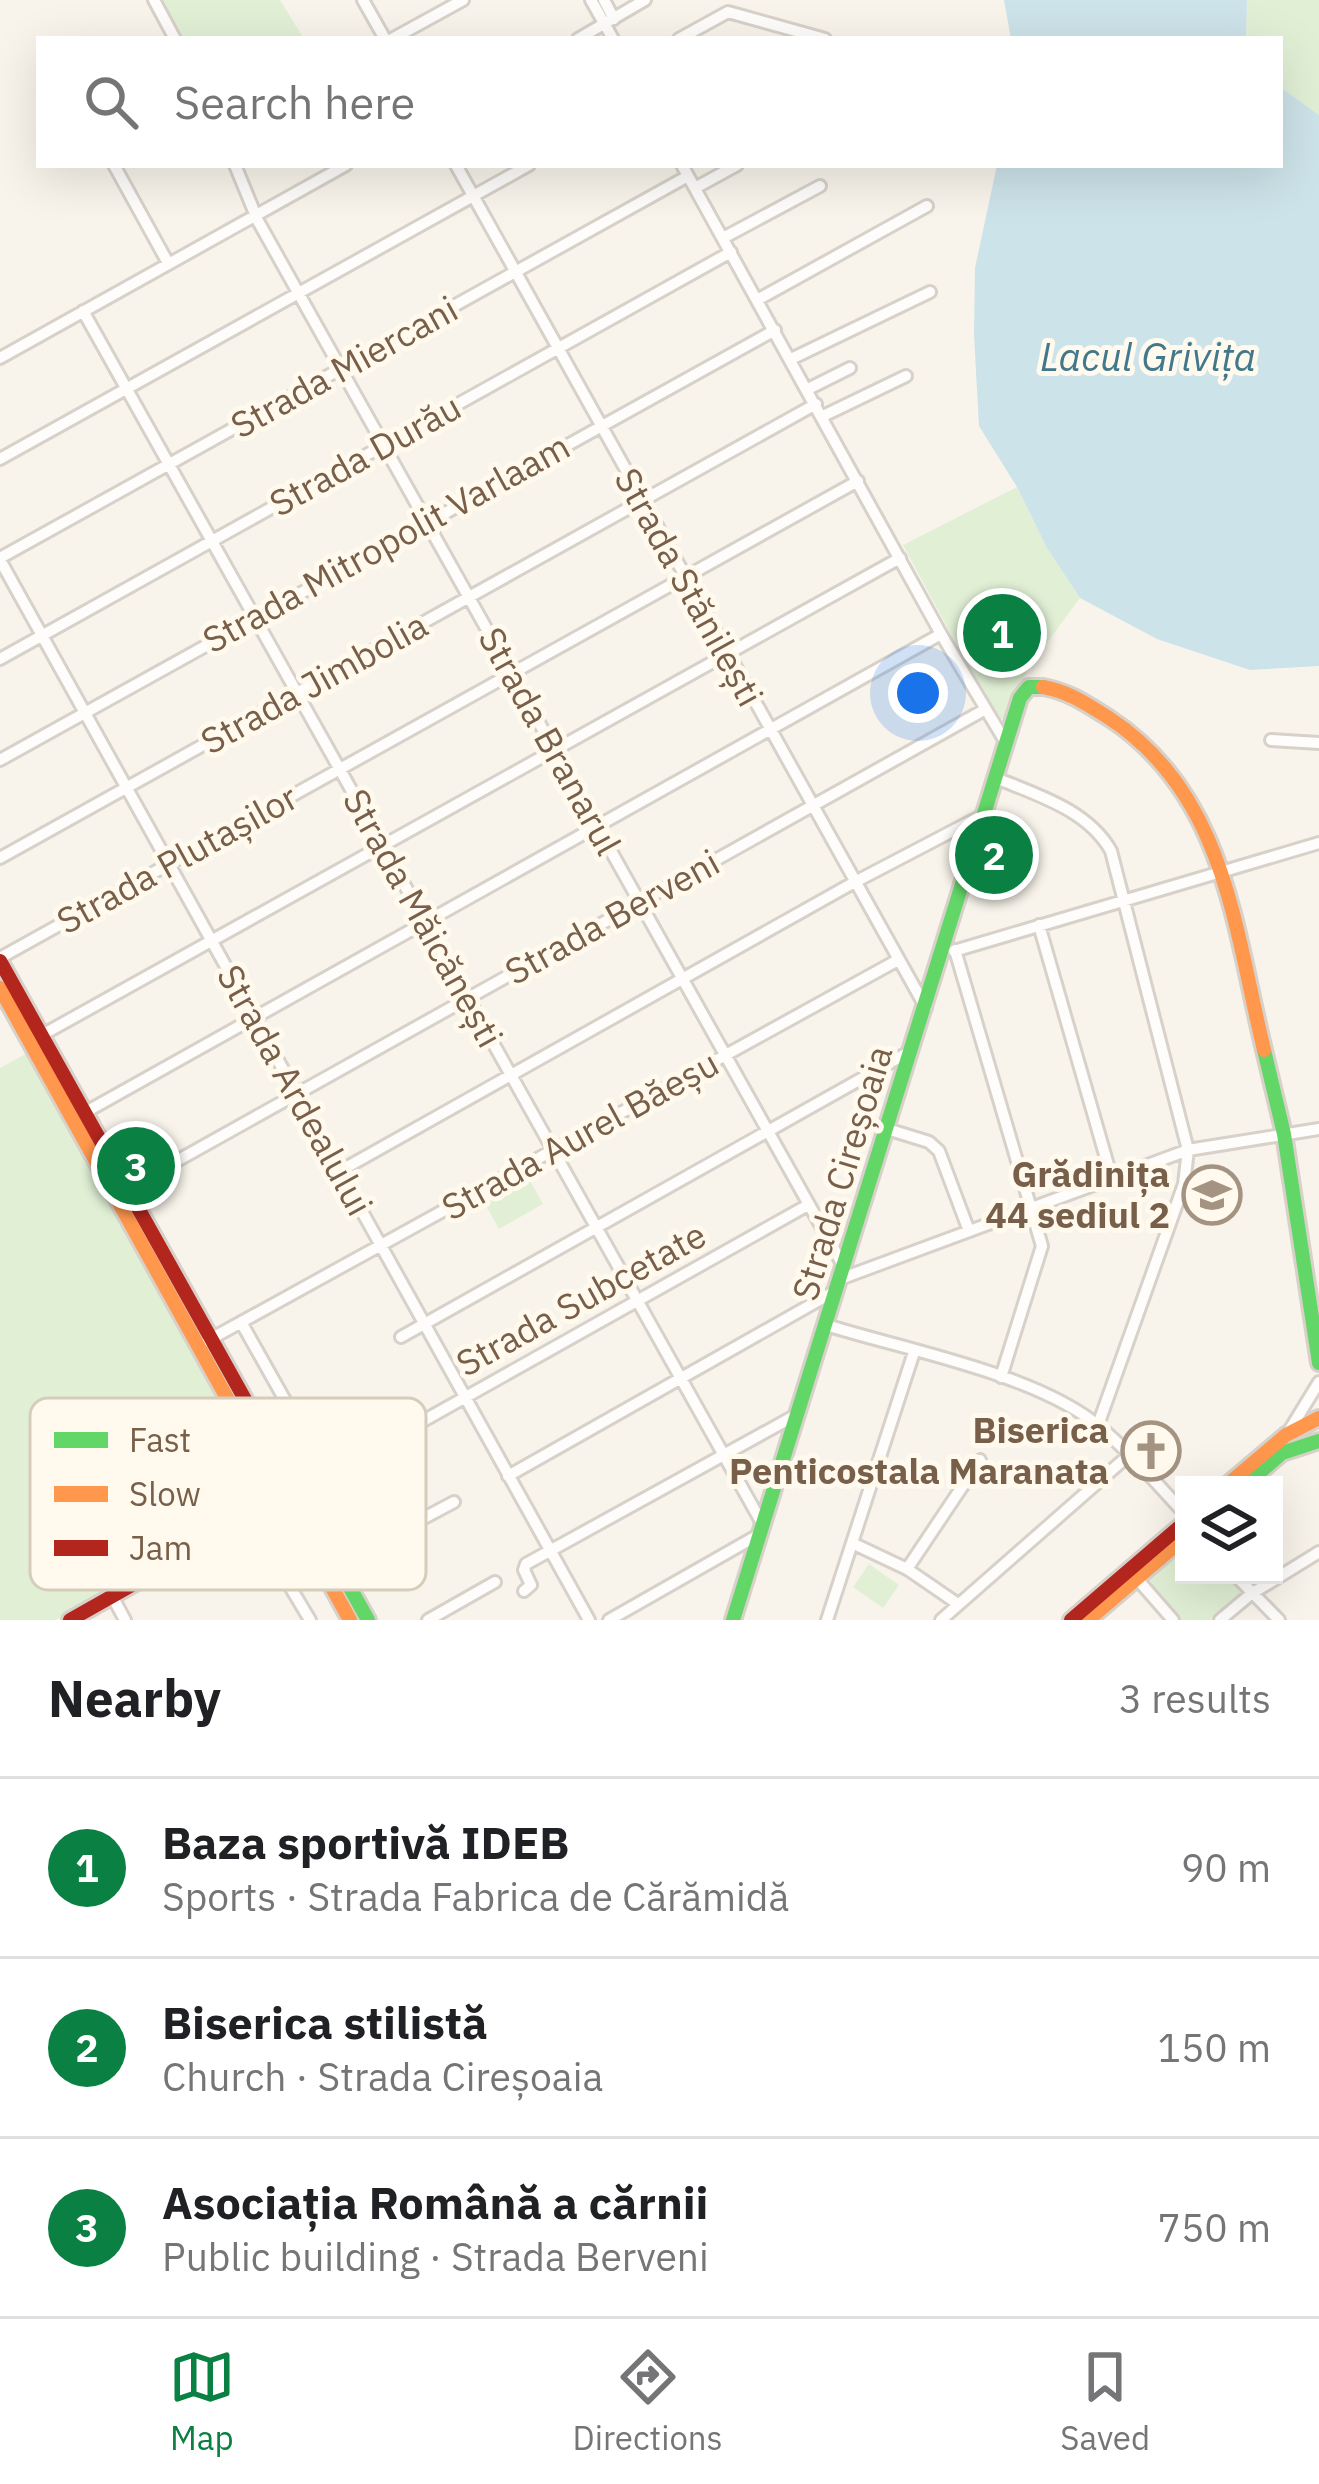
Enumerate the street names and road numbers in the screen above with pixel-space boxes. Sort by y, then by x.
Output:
street label: Strada Miercani [222,285,465,448]
street label: Strada Durău [261,383,469,526]
street label: Strada Mitropolit Varlaam [194,422,578,663]
street label: Strada Stănilești [605,459,774,714]
street label: Strada Jimbolia [192,601,435,764]
street label: Strada Branarul [468,619,632,863]
street label: Strada Plutașilor [48,773,305,944]
street label: Strada Măicănești [333,780,514,1055]
street label: Strada Berveni [496,838,727,995]
street label: Strada Ardealului [207,956,384,1224]
street label: Strada Aurel Băeșu [433,1039,727,1230]
street label: Strada Cireșoaia [780,1040,903,1306]
street label: Strada Subcetate [448,1211,714,1387]

